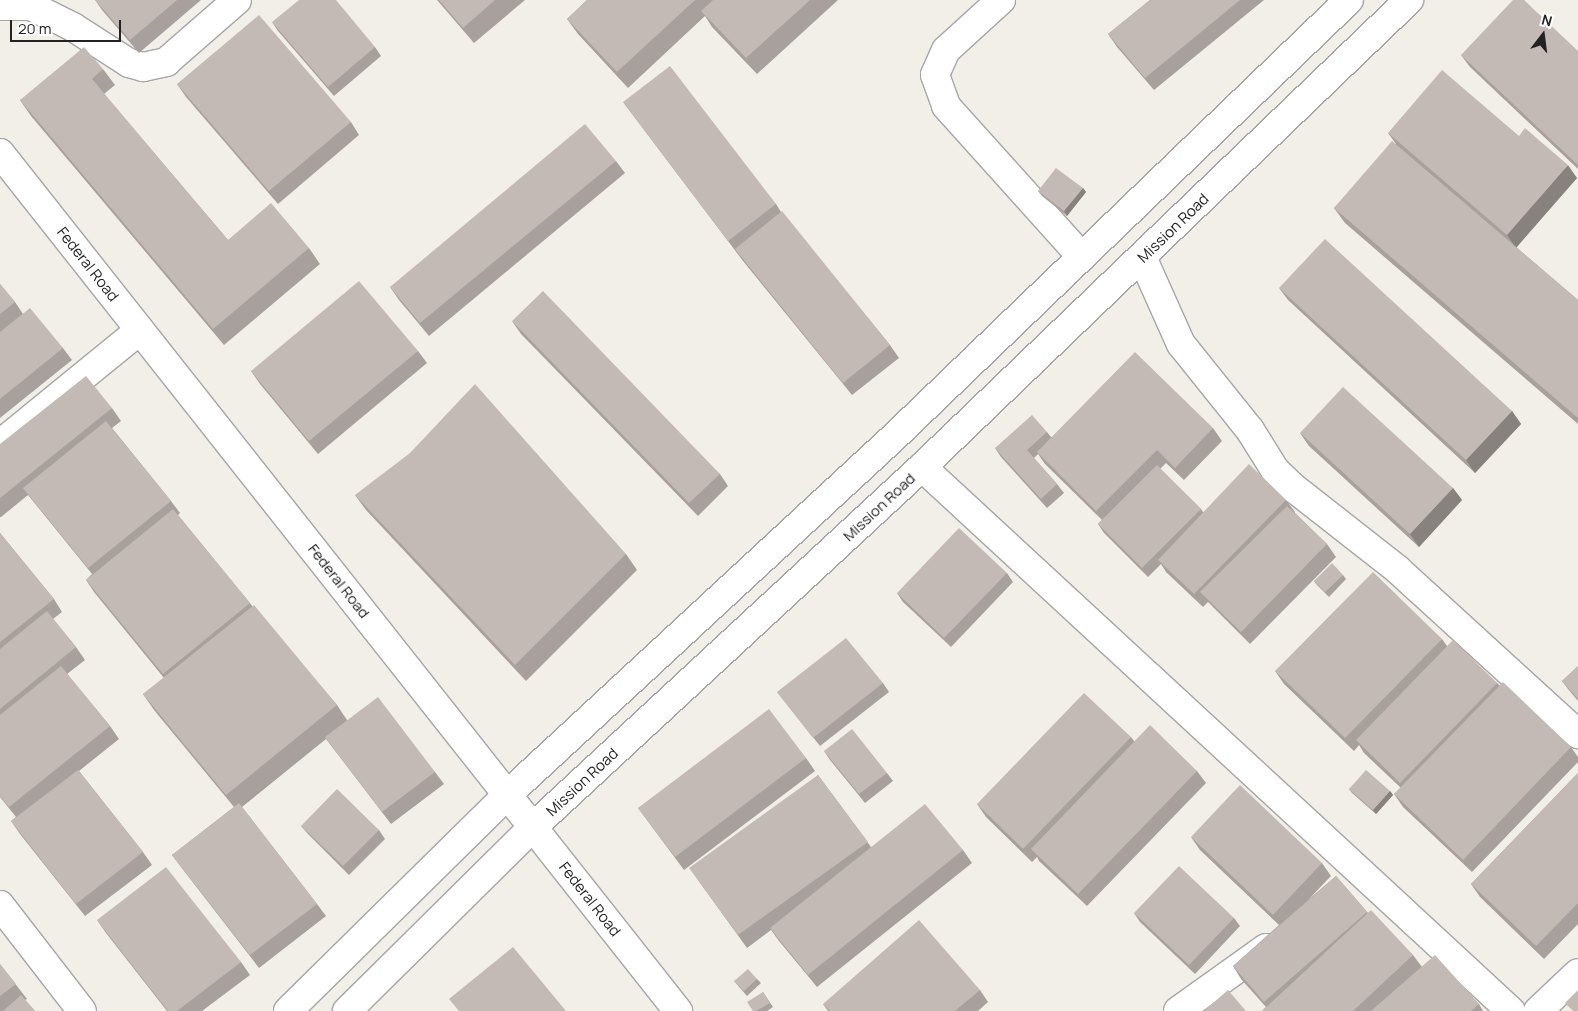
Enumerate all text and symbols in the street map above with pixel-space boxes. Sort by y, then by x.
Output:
scale bar [12,10,124,42]
north arrow [1518,10,1568,60]
text: N [1540,10,1554,31]
text: 20 m [18,18,51,39]
street label: Mission Road [1134,190,1212,266]
street label: Federal Road [53,223,123,305]
street label: Mission Road [839,469,919,545]
street label: Federal Road [304,540,374,622]
street label: Mission Road [542,744,622,820]
street label: Federal Road [555,858,625,940]

